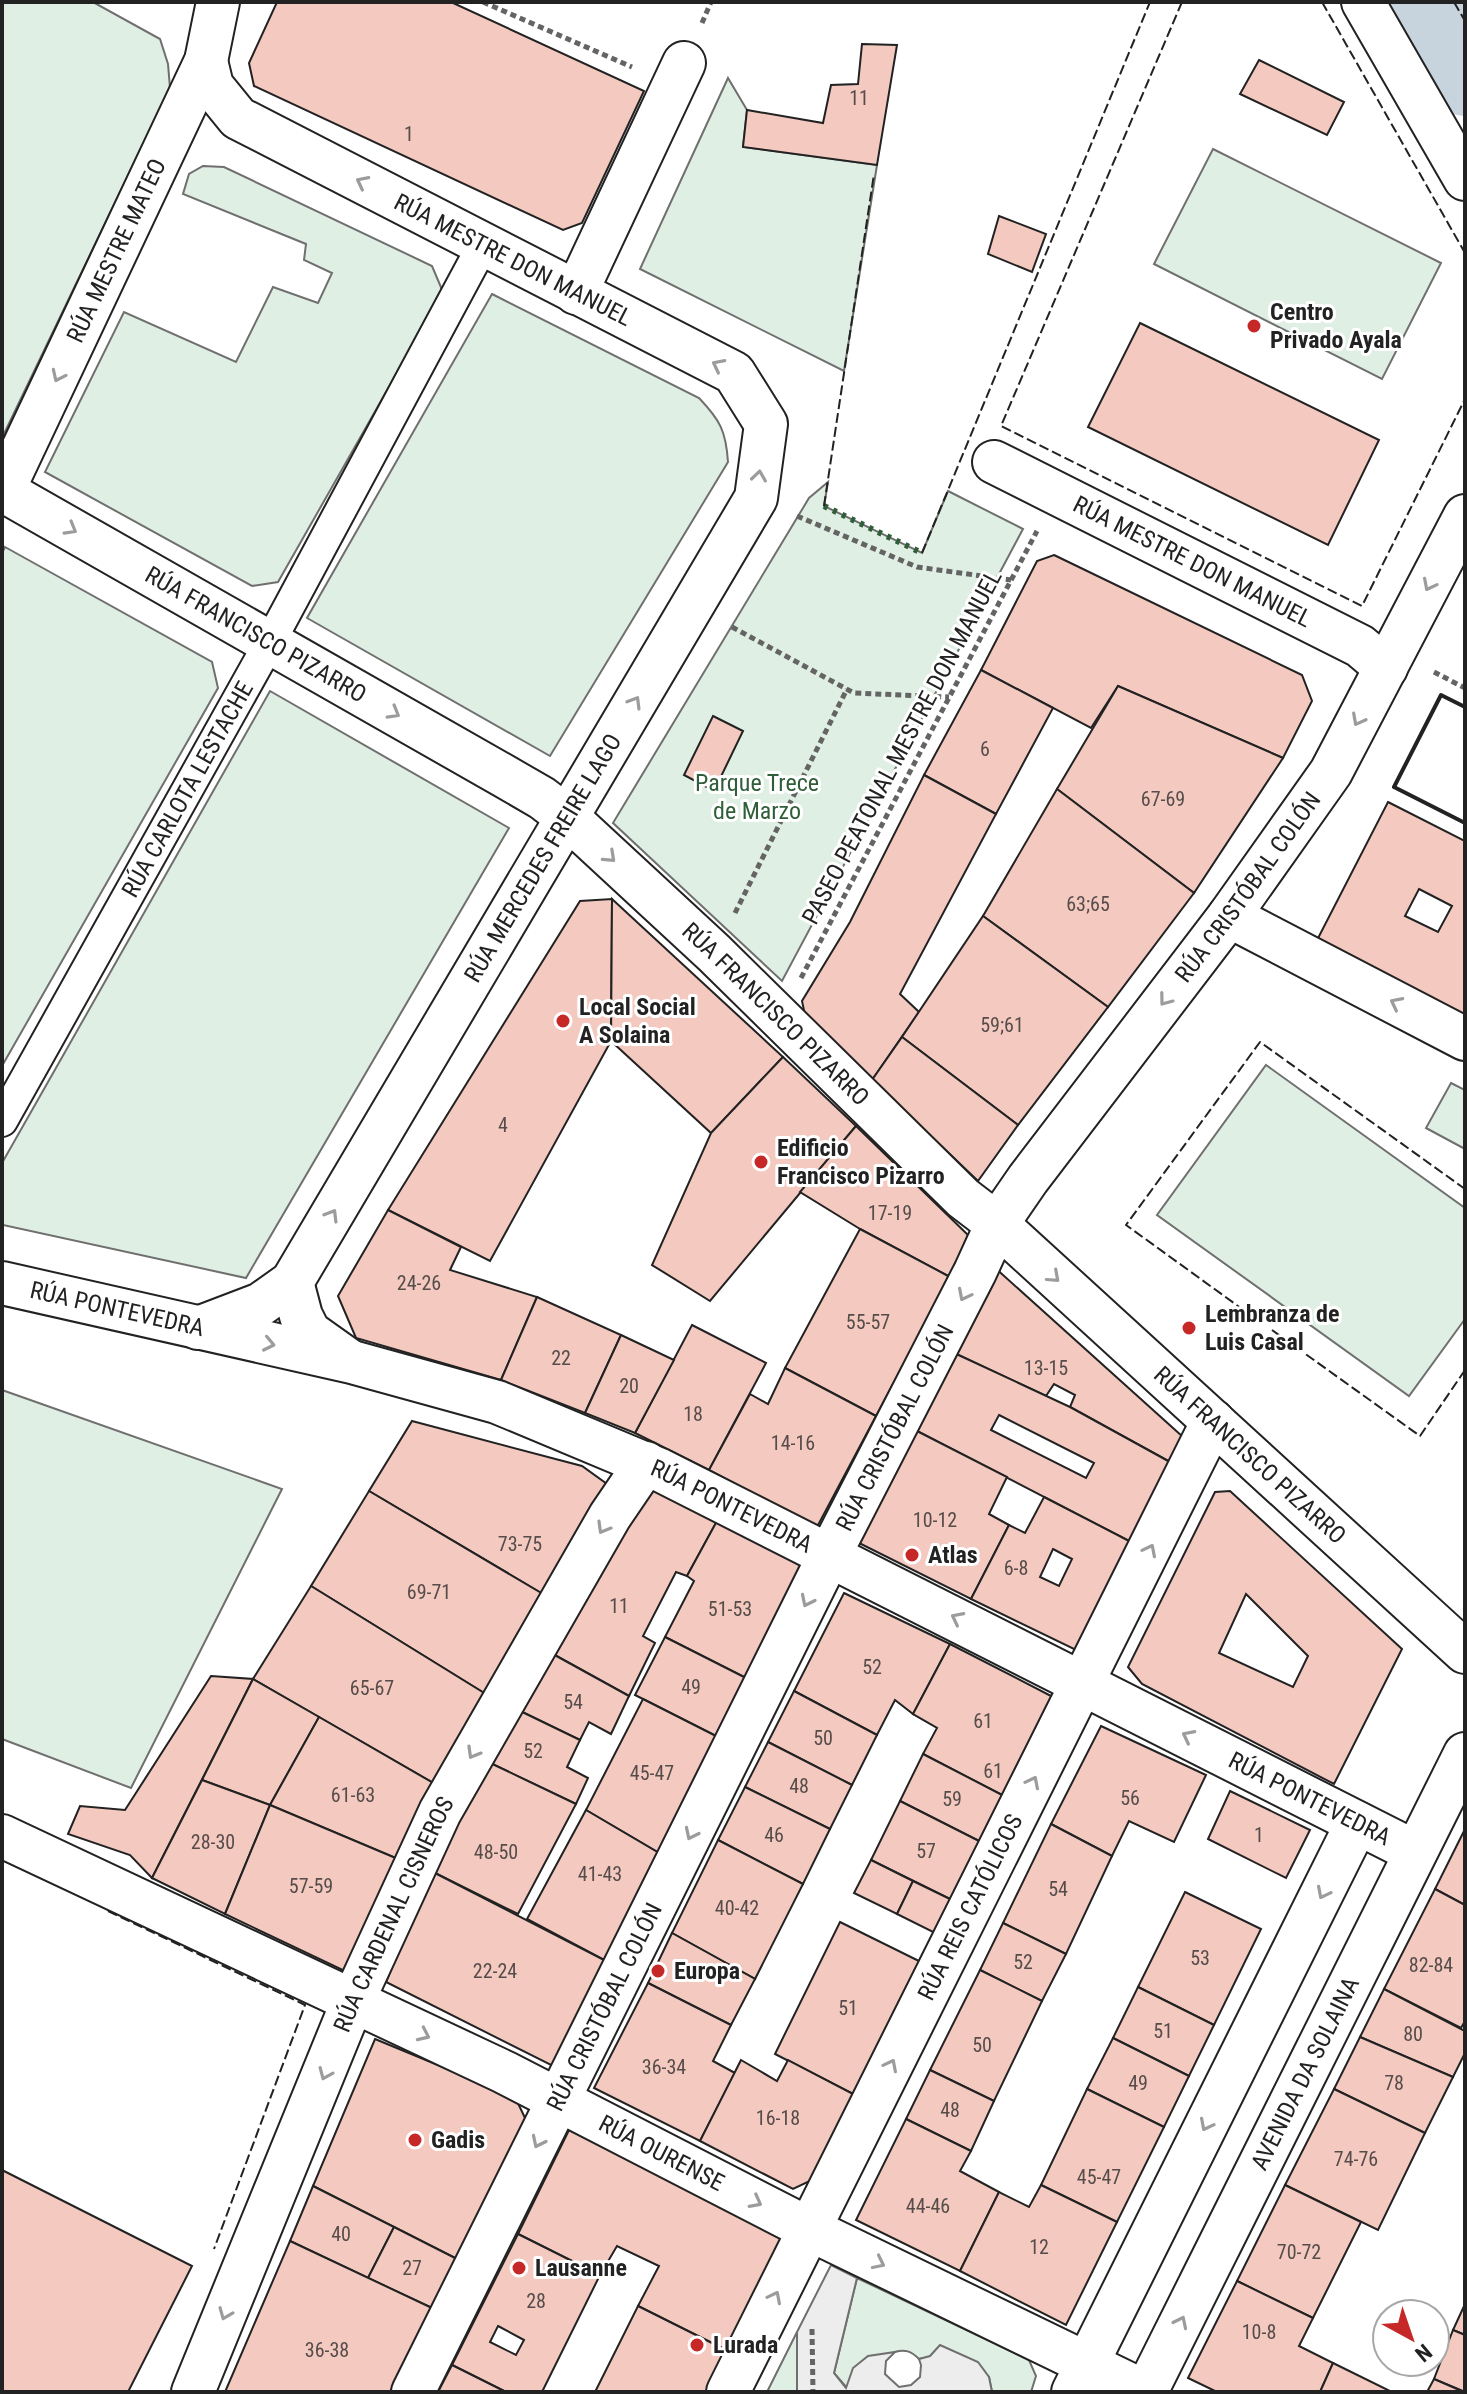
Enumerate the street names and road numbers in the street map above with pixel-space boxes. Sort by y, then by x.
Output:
street label: RÚA MESTRE MATEO [61,154,172,347]
street label: RÚA MESTRE DON MANUEL [390,188,636,332]
street label: RÚA MESTRE DON MANUEL [1069,490,1316,633]
street label: RÚA FRANCISCO PIZARRO [140,561,371,709]
street label: PASEO PEATONAL MESTRE DON MANUEL [796,565,1008,929]
street label: RÚA CARLOTA LESTACHE [116,677,259,902]
street label: RÚA MERCEDES FREIRE LAGO [459,729,627,987]
street label: RÚA CRISTÓBAL COLÓN [1169,787,1326,988]
street label: RÚA FRANCISCO PIZARRO [676,917,875,1111]
street label: RÚA PONTEVEDRA [27,1276,207,1342]
street label: RÚA CRISTÓBAL COLÓN [830,1320,960,1536]
street label: RÚA FRANCISCO PIZARRO [1148,1361,1351,1550]
street label: RÚA PONTEVEDRA [647,1454,817,1559]
street label: RÚA PONTEVEDRA [1224,1746,1395,1851]
street label: RÚA CARDENAL CISNEROS [328,1792,460,2036]
street label: RÚA REIS CATÓLICOS [912,1809,1028,2005]
street label: RÚA CRISTÓBAL COLÓN [541,1898,668,2116]
street label: AVENIDA DA SOLAINA [1245,1972,1365,2175]
street label: RÚA OURENSE [594,2109,729,2197]

